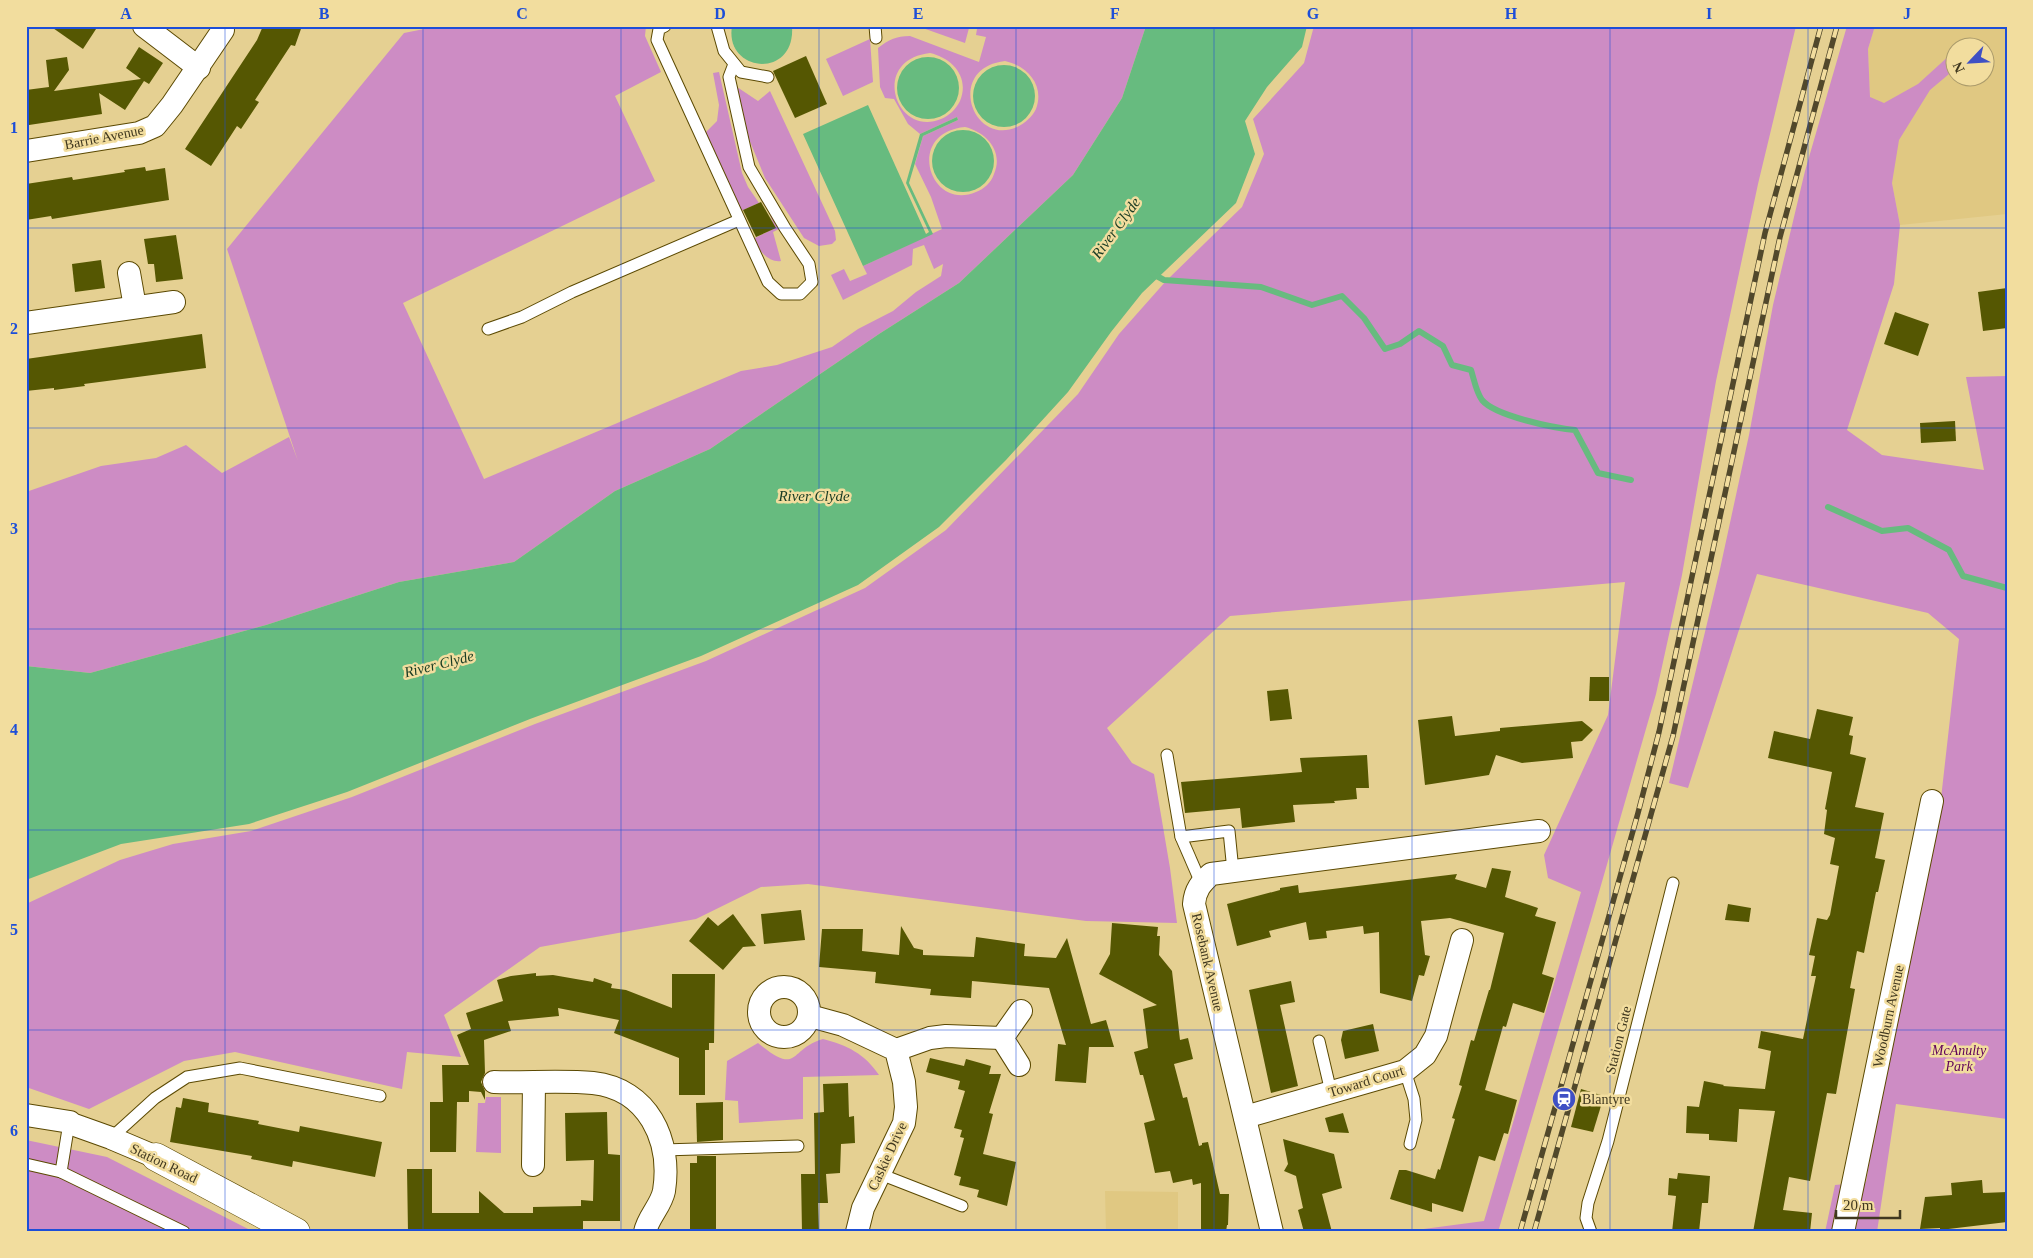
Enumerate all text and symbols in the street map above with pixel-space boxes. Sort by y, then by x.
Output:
text: A [120,5,132,22]
text: B [319,5,330,22]
text: C [516,5,528,22]
text: D [714,5,726,22]
text: E [913,5,923,22]
text: F [1110,5,1120,22]
text: G [1307,5,1320,22]
text: H [1505,5,1518,22]
text: I [1706,5,1712,22]
text: J [1903,5,1911,22]
north arrow [1946,38,1996,88]
text: N [1950,60,1968,75]
text: 1 [10,119,18,136]
street label: Barrie Avenue [63,122,145,153]
water label: River Clyde [1088,194,1144,262]
text: 2 [10,320,18,337]
water label: River Clyde [777,488,850,504]
text: 3 [10,520,18,537]
water label: River Clyde [402,648,476,681]
text: 4 [10,721,18,738]
street label: Rosebank Avenue [1189,911,1226,1013]
text: 5 [10,921,18,938]
street label: Woodburn Avenue [1870,964,1907,1069]
street label: Station Gate [1603,1005,1634,1076]
park label: McAnulty Park [1931,1043,1987,1074]
street label: Toward Court [1327,1063,1406,1100]
station icon: Blantyre [1551,1086,1577,1112]
place label: Blantyre [1582,1092,1630,1107]
street label: Caskie Drive [865,1120,910,1193]
text: 6 [10,1122,18,1139]
street label: Station Road [128,1141,200,1186]
scale bar [1836,1188,1899,1220]
text: 20 m [1843,1197,1874,1213]

